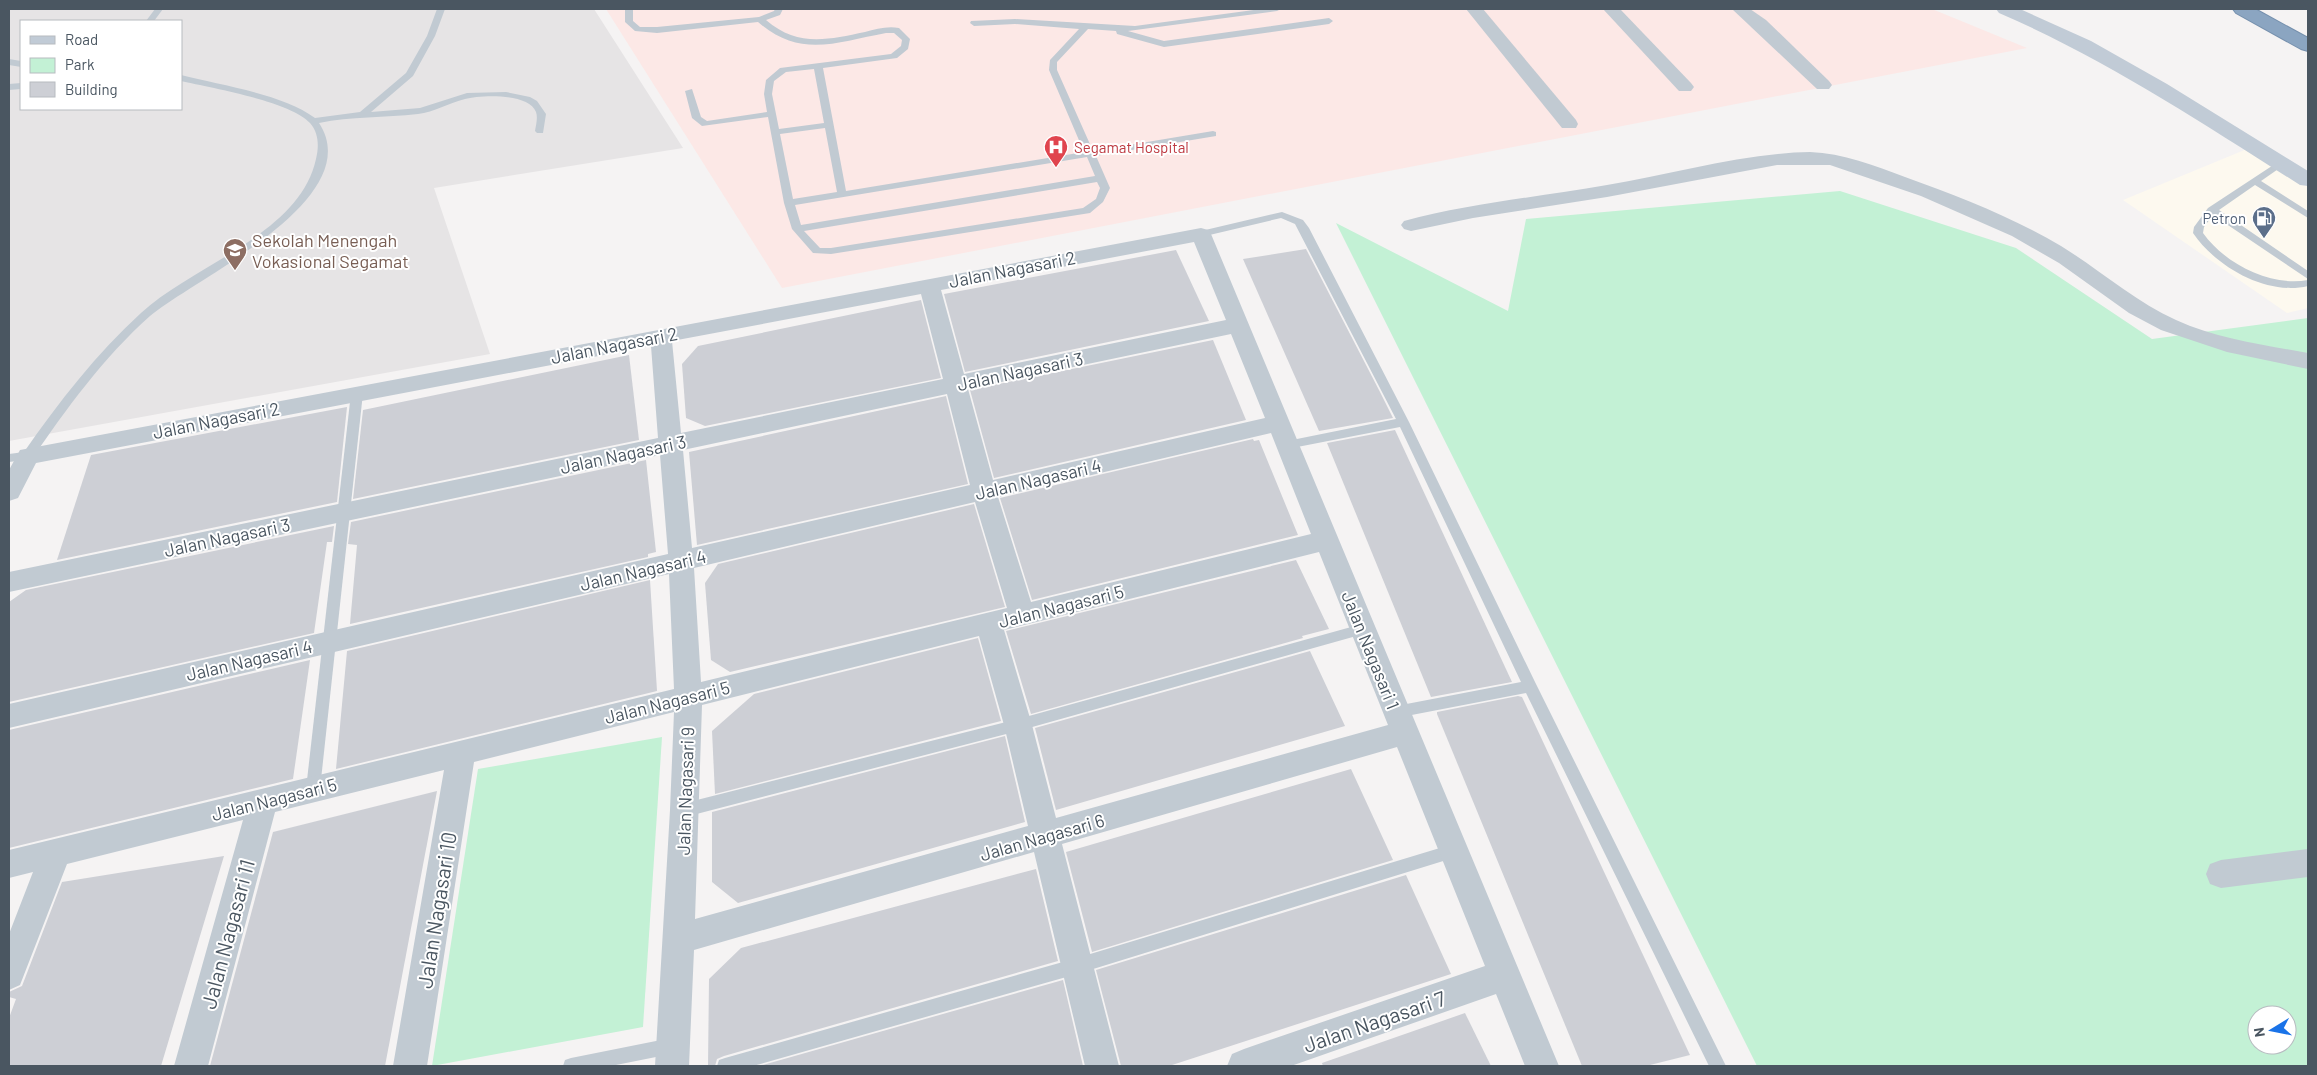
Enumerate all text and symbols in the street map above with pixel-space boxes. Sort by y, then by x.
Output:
legend [20,20,182,110]
text: Road [65,30,98,48]
text: Park [65,55,95,73]
text: Building [65,80,118,98]
hospital icon: Segamat Hospital [1043,134,1069,168]
place label: Segamat Hospital [1074,138,1189,156]
fuel station icon: Petron [2251,205,2277,239]
place label: Petron [2202,209,2246,227]
place label: Sekolah Menengah Vokasional Segamat [252,229,409,272]
school or university icon: Sekolah Menengah Vokasional Segamat [222,237,248,271]
street label: Jalan Nagasari 2 [947,246,1077,292]
street label: Jalan Nagasari 2 [549,322,679,368]
street label: Jalan Nagasari 3 [955,347,1085,395]
street label: Jalan Nagasari 2 [151,397,281,443]
street label: Jalan Nagasari 3 [558,430,688,478]
street label: Jalan Nagasari 4 [973,454,1103,504]
street label: Jalan Nagasari 3 [162,513,292,561]
street label: Jalan Nagasari 4 [578,545,708,595]
street label: Jalan Nagasari 5 [996,580,1126,632]
street label: Jalan Nagasari 1 [1337,588,1405,712]
street label: Jalan Nagasari 4 [184,635,314,685]
street label: Jalan Nagasari 5 [602,676,732,728]
street label: Jalan Nagasari 9 [672,726,698,856]
street label: Jalan Nagasari 5 [209,773,339,825]
street label: Jalan Nagasari 6 [977,809,1107,865]
street label: Jalan Nagasari 10 [411,830,461,990]
street label: Jalan Nagasari 11 [195,857,259,1011]
street label: Jalan Nagasari 7 [1300,985,1448,1057]
north arrow [2247,1005,2297,1055]
text: N [2250,1026,2268,1038]

